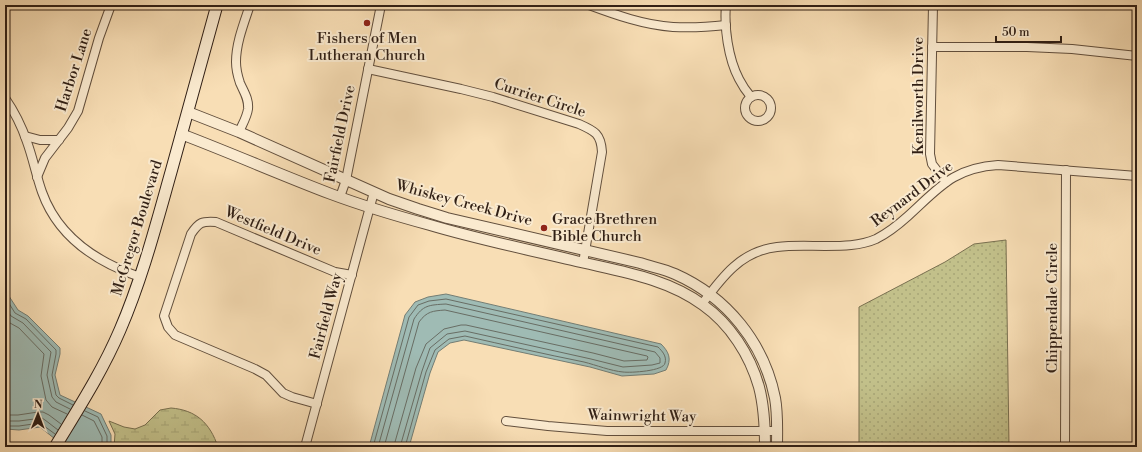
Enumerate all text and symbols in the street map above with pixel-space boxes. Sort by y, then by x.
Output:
marker: Fishers of Men Lutheran Church [362,18,372,28]
scale bar [996,18,1061,44]
text: 50 m [1002,25,1030,40]
street label: Harbor Lane [52,26,96,114]
place label: Fishers of Men Lutheran Church [308,29,426,65]
street label: Kenilworth Drive [909,37,928,155]
street label: Currier Circle [492,74,588,122]
street label: Fairfield Drive [320,83,360,185]
street label: McGregor Boulevard [107,157,167,298]
street label: Reynard Drive [867,157,957,231]
street label: Whiskey Creek Drive [393,175,534,230]
street label: Westfield Drive [221,202,324,260]
place label: Grace Brethren Bible Church [551,210,657,246]
marker: Grace Brethren Bible Church [539,223,549,233]
street label: Chippendale Circle [1043,243,1062,373]
street label: Fairfield Way [305,270,347,361]
north arrow [18,394,58,434]
text: N [34,398,43,412]
street label: Wainwright Way [587,406,697,426]

